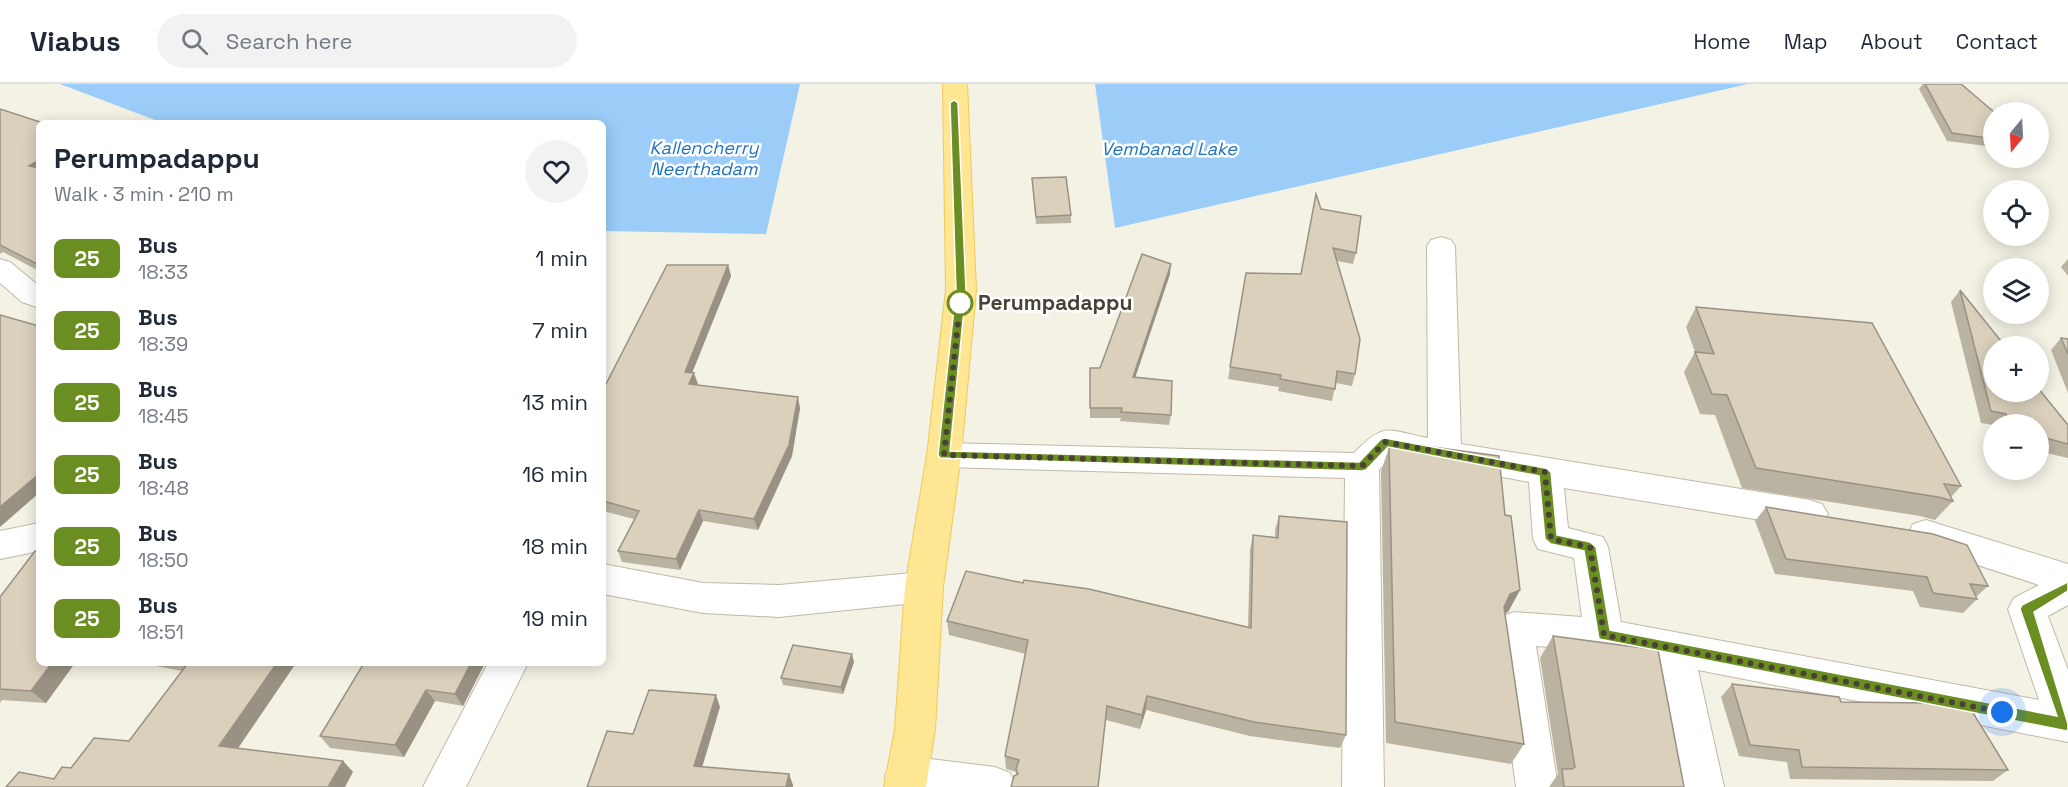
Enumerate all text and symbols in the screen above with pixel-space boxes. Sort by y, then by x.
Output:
search box [157,14,577,68]
text: Viabus [30,23,121,59]
icon: search [178,25,211,58]
text: Search here [226,27,353,55]
text: Home [1693,28,1751,55]
text: Map [1784,28,1828,55]
text: About [1861,28,1923,55]
text: Contact [1956,28,2038,55]
north arrow [1983,102,2049,168]
map controls [1983,102,2049,480]
water label: Kallencherry Neerthadam [650,136,759,180]
water label: Vembanad Lake [1101,137,1238,160]
text: Perumpadappu [54,140,260,176]
button: heart [525,140,588,203]
button: locate [1983,180,2049,246]
text: Walk · 3 min · 210 m [54,181,234,207]
text: Bus [138,231,178,259]
text: 1 min [535,244,588,272]
text: 25 [74,245,100,272]
button: layers [1983,258,2049,324]
text: 18:33 [138,259,188,285]
place label: Perumpadappu [978,289,1132,316]
marker: Perumpadappu [947,290,973,316]
text: Bus [138,303,178,331]
text: 7 min [532,316,588,344]
text: 25 [74,317,100,344]
text: 18:39 [138,331,188,357]
button: + [1983,336,2049,402]
text: Bus [138,375,178,403]
text: 13 min [522,388,588,416]
text: 25 [74,389,100,416]
text: 18:45 [138,403,188,429]
button: − [1983,414,2049,480]
text: Bus [138,447,178,475]
text: 16 min [522,460,588,488]
text: 25 [74,461,100,488]
text: 18:48 [138,475,189,501]
text: Bus [138,519,178,547]
text: 18 min [522,532,588,560]
text: 25 [74,533,100,560]
text: 18:50 [138,547,189,573]
text: Bus [138,591,178,619]
text: 19 min [522,604,588,632]
text: 25 [74,605,100,632]
text: 18:51 [138,619,184,645]
your location [1987,697,2017,727]

